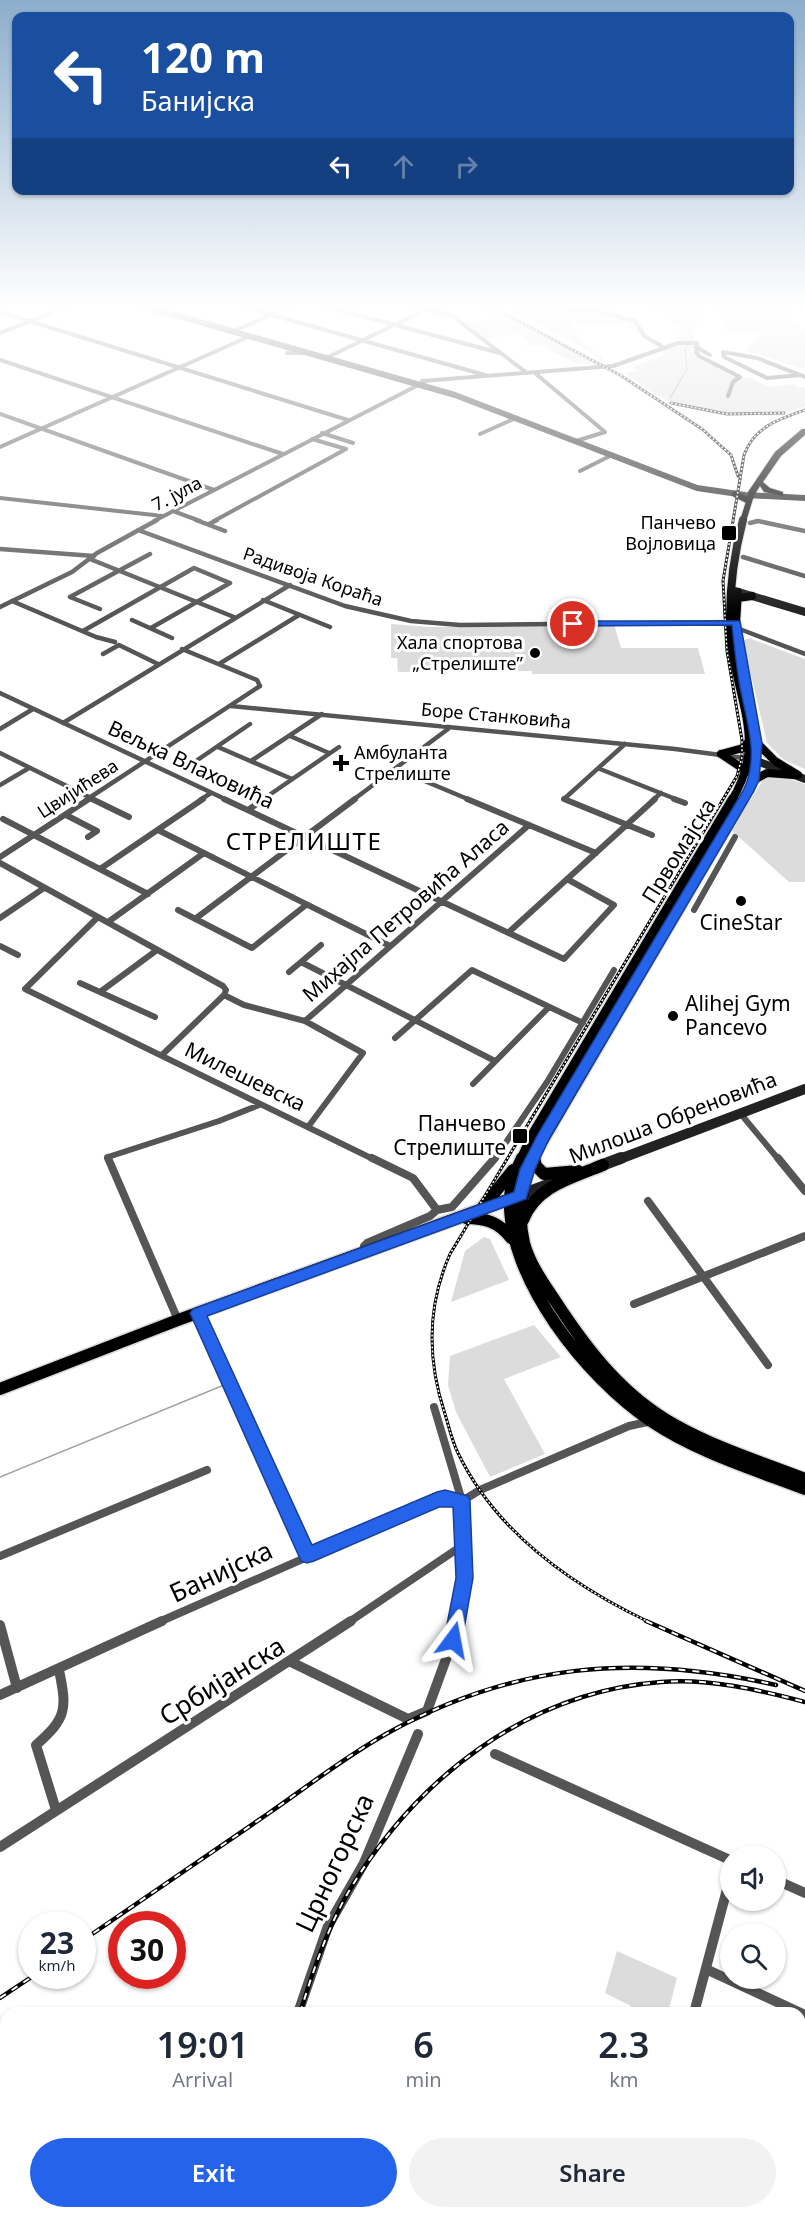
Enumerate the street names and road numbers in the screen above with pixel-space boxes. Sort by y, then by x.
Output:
street label: 7. јула [147,470,206,516]
street label: Радивоја Кораћа [240,541,386,611]
street label: Боре Станковића [420,696,572,734]
street label: Вељка Влаховића [104,713,279,815]
street label: Цвијићева [32,753,122,823]
street label: Првомајска [635,793,721,908]
street label: Михајла Петровића Аласа [296,813,515,1008]
street label: Милешевска [180,1035,310,1117]
street label: Милоша Обреновића [565,1064,781,1170]
street label: Банијска [163,1532,278,1611]
street label: Србијанска [152,1627,291,1733]
street label: Црногорска [286,1787,382,1938]

